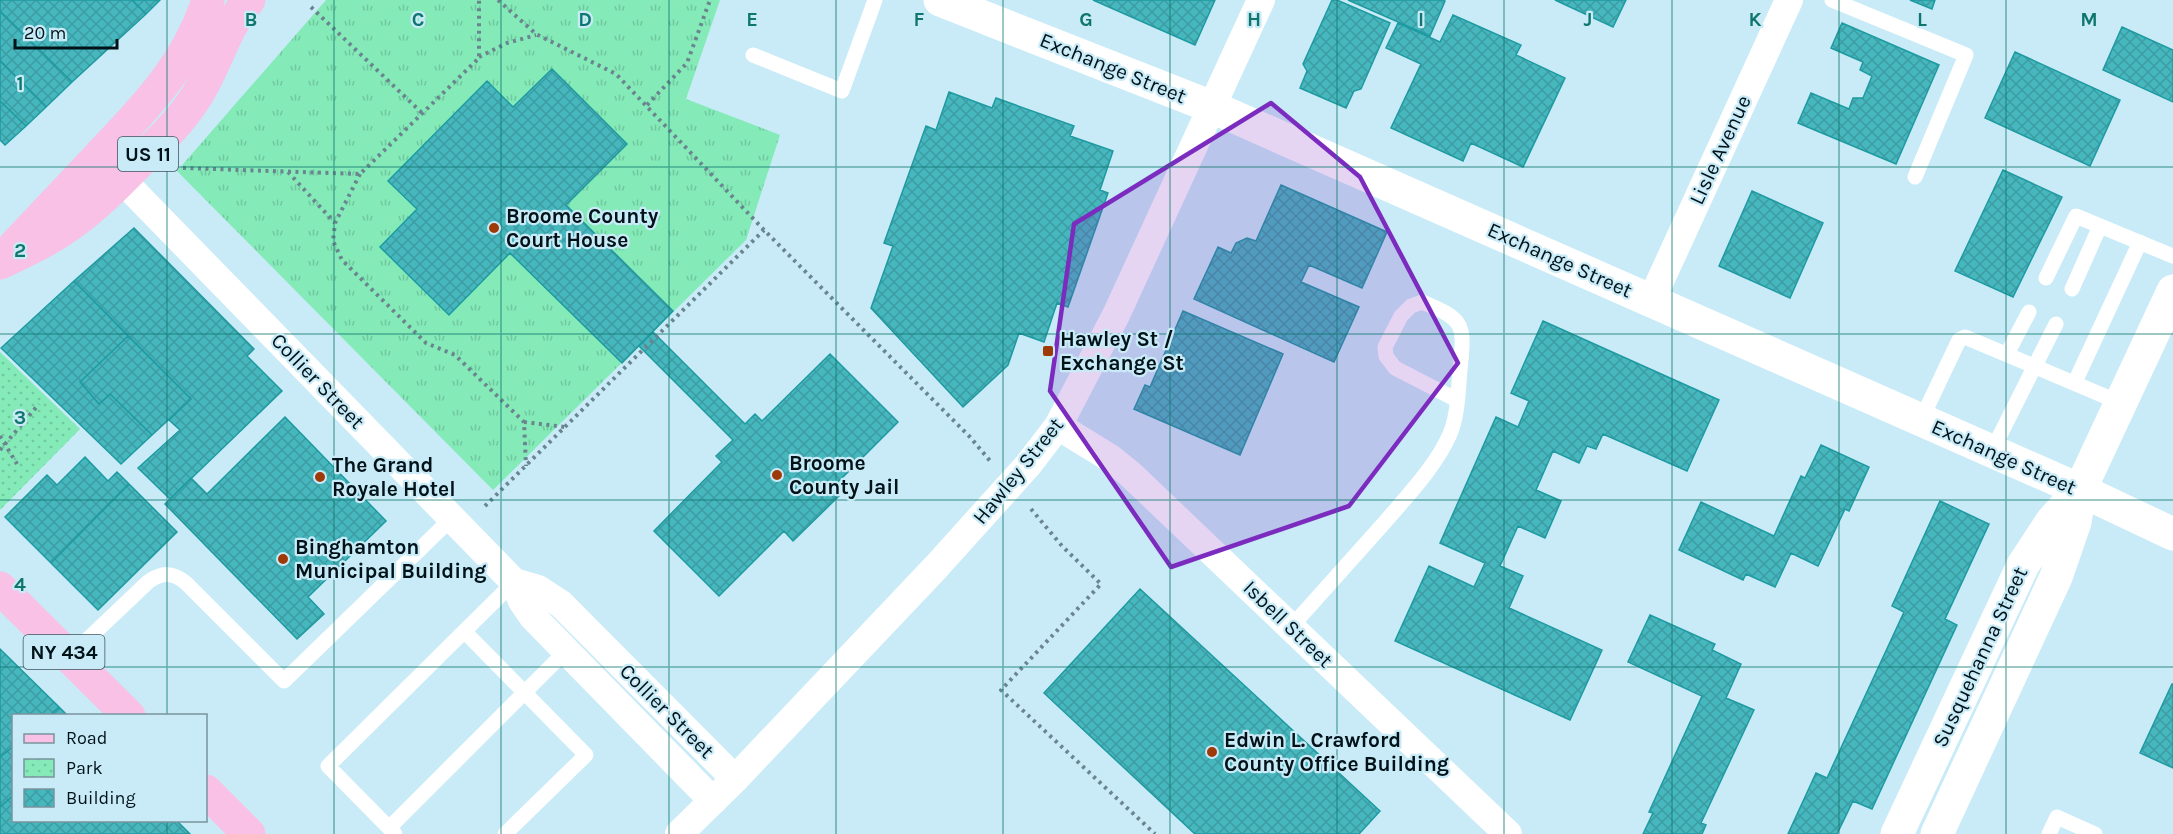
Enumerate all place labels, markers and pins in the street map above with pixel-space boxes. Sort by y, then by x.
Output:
place label: Broome County Court House [506,204,659,252]
marker: Broome County Court House [487,221,501,235]
place label: Hawley St / Exchange St [1060,327,1184,375]
marker: Hawley St / Exchange St [1041,344,1055,358]
place label: Broome County Jail [789,451,900,499]
place label: The Grand Royale Hotel [332,453,456,501]
marker: Broome County Jail [770,468,784,482]
marker: The Grand Royale Hotel [313,470,327,484]
place label: Binghamton Municipal Building [295,535,486,583]
marker: Binghamton Municipal Building [276,552,290,566]
place label: Edwin L. Crawford County Office Building [1224,728,1449,776]
marker: Edwin L. Crawford County Office Building [1205,745,1219,759]

